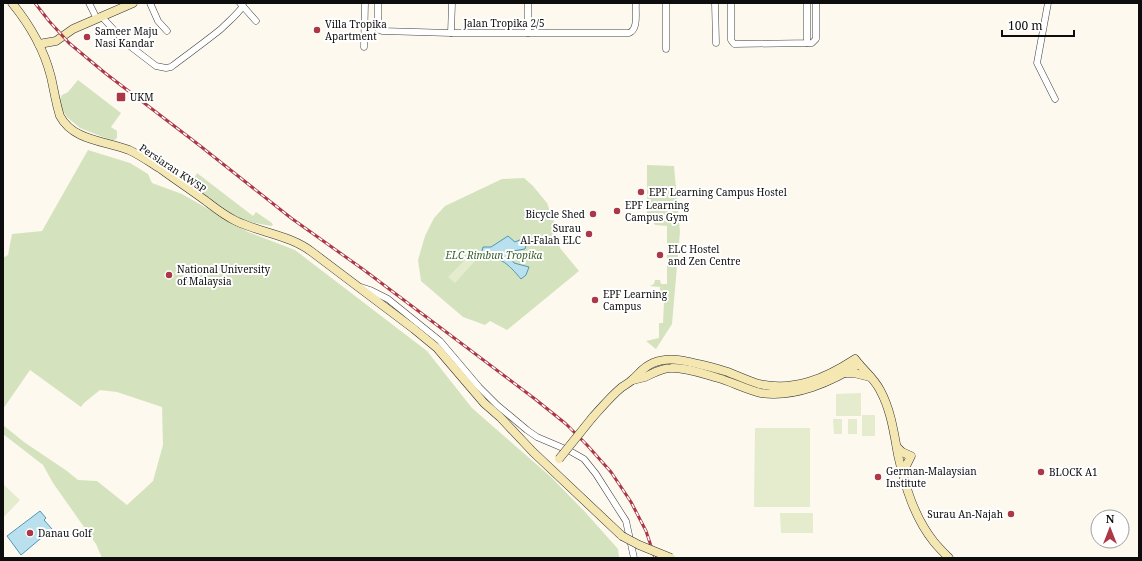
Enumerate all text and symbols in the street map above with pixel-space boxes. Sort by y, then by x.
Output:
scale bar [1002,12,1074,38]
street label: Jalan Tropika 2/5 [462,16,545,30]
place label: Villa Tropika Apartment [325,17,387,43]
text: 100 m [1008,17,1043,34]
place label: Sameer Maju Nasi Kandar [95,24,159,50]
marker: Villa Tropika Apartment [312,25,322,35]
marker: Sameer Maju Nasi Kandar [82,32,92,42]
place label: UKM [130,90,154,104]
marker: UKM [115,91,127,103]
street label: Persiaran KWSP [137,141,209,195]
place label: EPF Learning Campus Hostel [649,185,787,199]
marker: EPF Learning Campus Hostel [636,187,646,197]
place label: EPF Learning Campus Gym [625,198,690,224]
marker: EPF Learning Campus Gym [612,206,622,216]
place label: Bicycle Shed [525,207,585,221]
marker: Bicycle Shed [588,209,598,219]
place label: Surau Al-Falah ELC [520,221,582,247]
marker: Surau Al-Falah ELC [584,229,594,239]
place label: ELC Hostel and Zen Centre [668,242,741,268]
park label: ELC Rimbun Tropika [445,248,543,262]
marker: ELC Hostel and Zen Centre [655,250,665,260]
place label: National University of Malaysia [177,262,270,288]
marker: National University of Malaysia [164,270,174,280]
place label: EPF Learning Campus [603,287,668,313]
marker: EPF Learning Campus [590,295,600,305]
place label: German-Malaysian Institute [886,464,977,490]
place label: BLOCK A1 [1049,465,1098,479]
marker: BLOCK A1 [1036,467,1046,477]
marker: German-Malaysian Institute [873,472,883,482]
place label: Surau An-Najah [927,507,1004,521]
marker: Surau An-Najah [1006,509,1016,519]
north arrow [1090,509,1130,549]
text: N [1106,511,1115,526]
place label: Danau Golf [38,526,93,540]
marker: Danau Golf [25,528,35,538]

